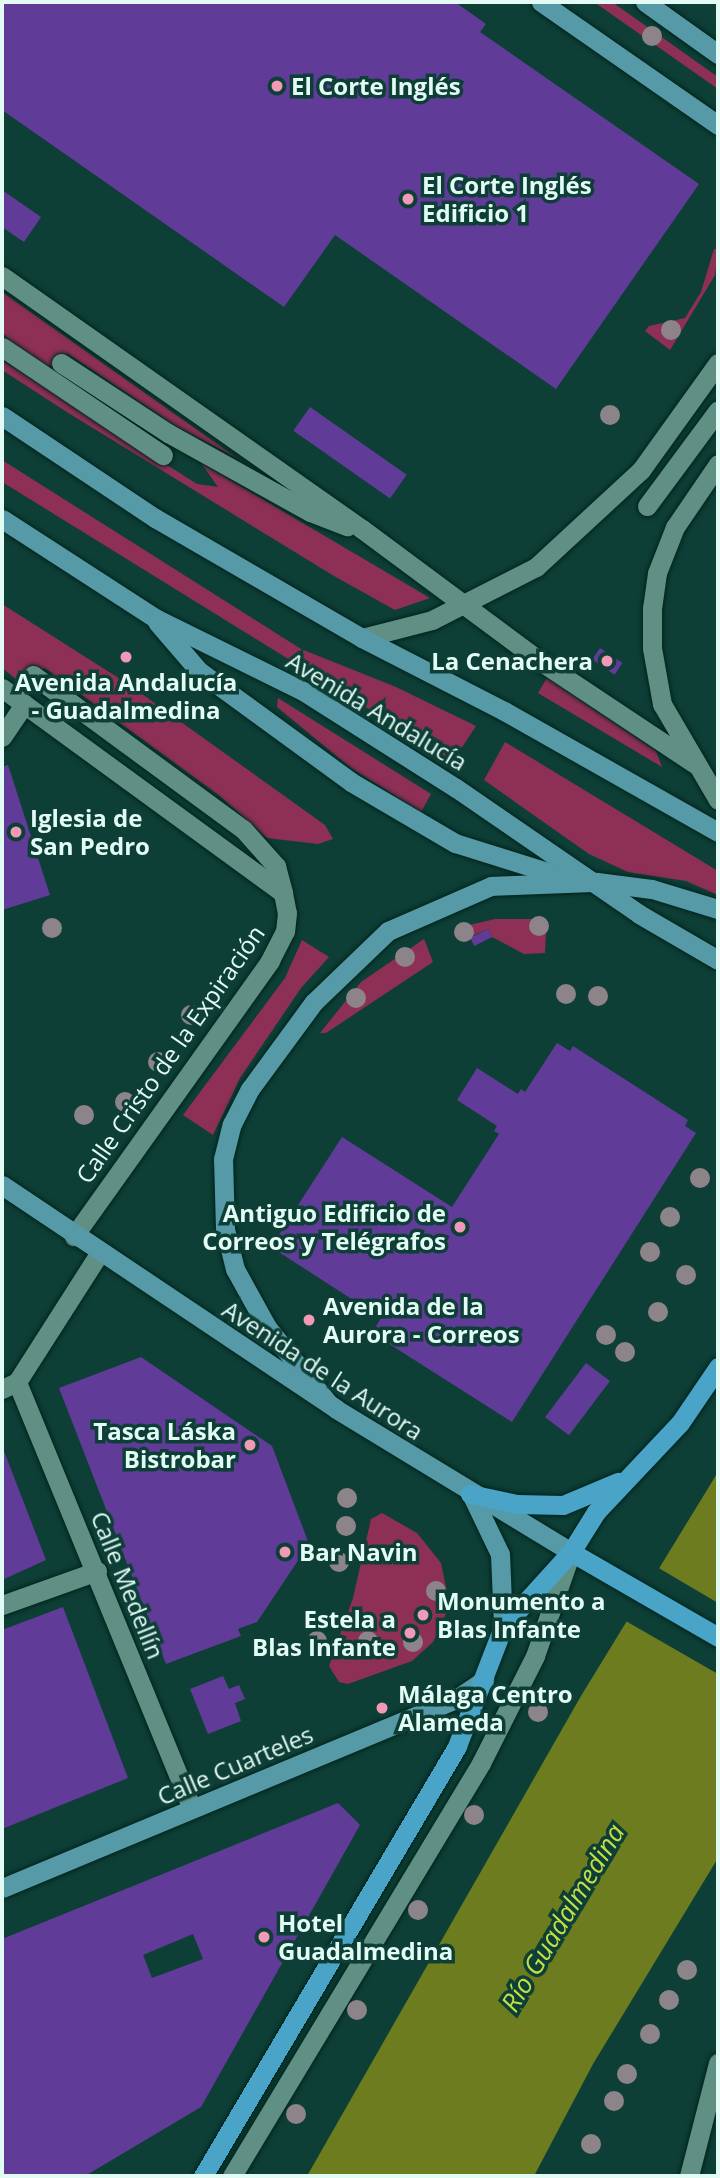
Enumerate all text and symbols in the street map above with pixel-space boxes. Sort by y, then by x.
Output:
place label: El Corte Inglés [291,72,461,100]
marker: El Corte Inglés [269,78,285,94]
place label: El Corte Inglés Edificio 1 [422,171,592,227]
marker: El Corte Inglés Edificio 1 [400,191,416,207]
street label: Avenida Andalucía [282,646,472,776]
place label: La Cenachera [431,647,593,675]
marker: Avenida Andalucía - Guadalmedina [118,649,134,665]
marker: La Cenachera [599,653,615,669]
place label: Avenida Andalucía - Guadalmedina [15,668,237,724]
place label: Iglesia de San Pedro [30,804,150,860]
marker: Iglesia de San Pedro [8,824,24,840]
street label: Calle Cristo de la Expiración [70,919,270,1189]
place label: Antiguo Edificio de Correos y Telégrafos [202,1199,446,1255]
marker: Antiguo Edificio de Correos y Telégrafos [452,1219,468,1235]
place label: Avenida de la Aurora - Correos [323,1292,520,1348]
street label: Avenida de la Aurora [217,1294,429,1446]
marker: Avenida de la Aurora - Correos [301,1312,317,1328]
place label: Tasca Láska Bistrobar [93,1417,236,1473]
marker: Tasca Láska Bistrobar [242,1437,258,1453]
street label: Calle Medellín [85,1507,171,1663]
place label: Bar Navin [299,1538,418,1566]
marker: Bar Navin [277,1544,293,1560]
place label: Monumento a Blas Infante [437,1587,606,1643]
place label: Estela a Blas Infante [252,1605,396,1661]
marker: Monumento a Blas Infante [415,1607,431,1623]
marker: Estela a Blas Infante [402,1625,418,1641]
place label: Málaga Centro Alameda [398,1680,573,1736]
marker: Málaga Centro Alameda [372,1698,392,1718]
street label: Calle Cuarteles [153,1719,317,1811]
water label: Río Guadalmedina [495,1819,631,2017]
place label: Hotel Guadalmedina [278,1909,453,1965]
marker: Hotel Guadalmedina [256,1929,272,1945]

